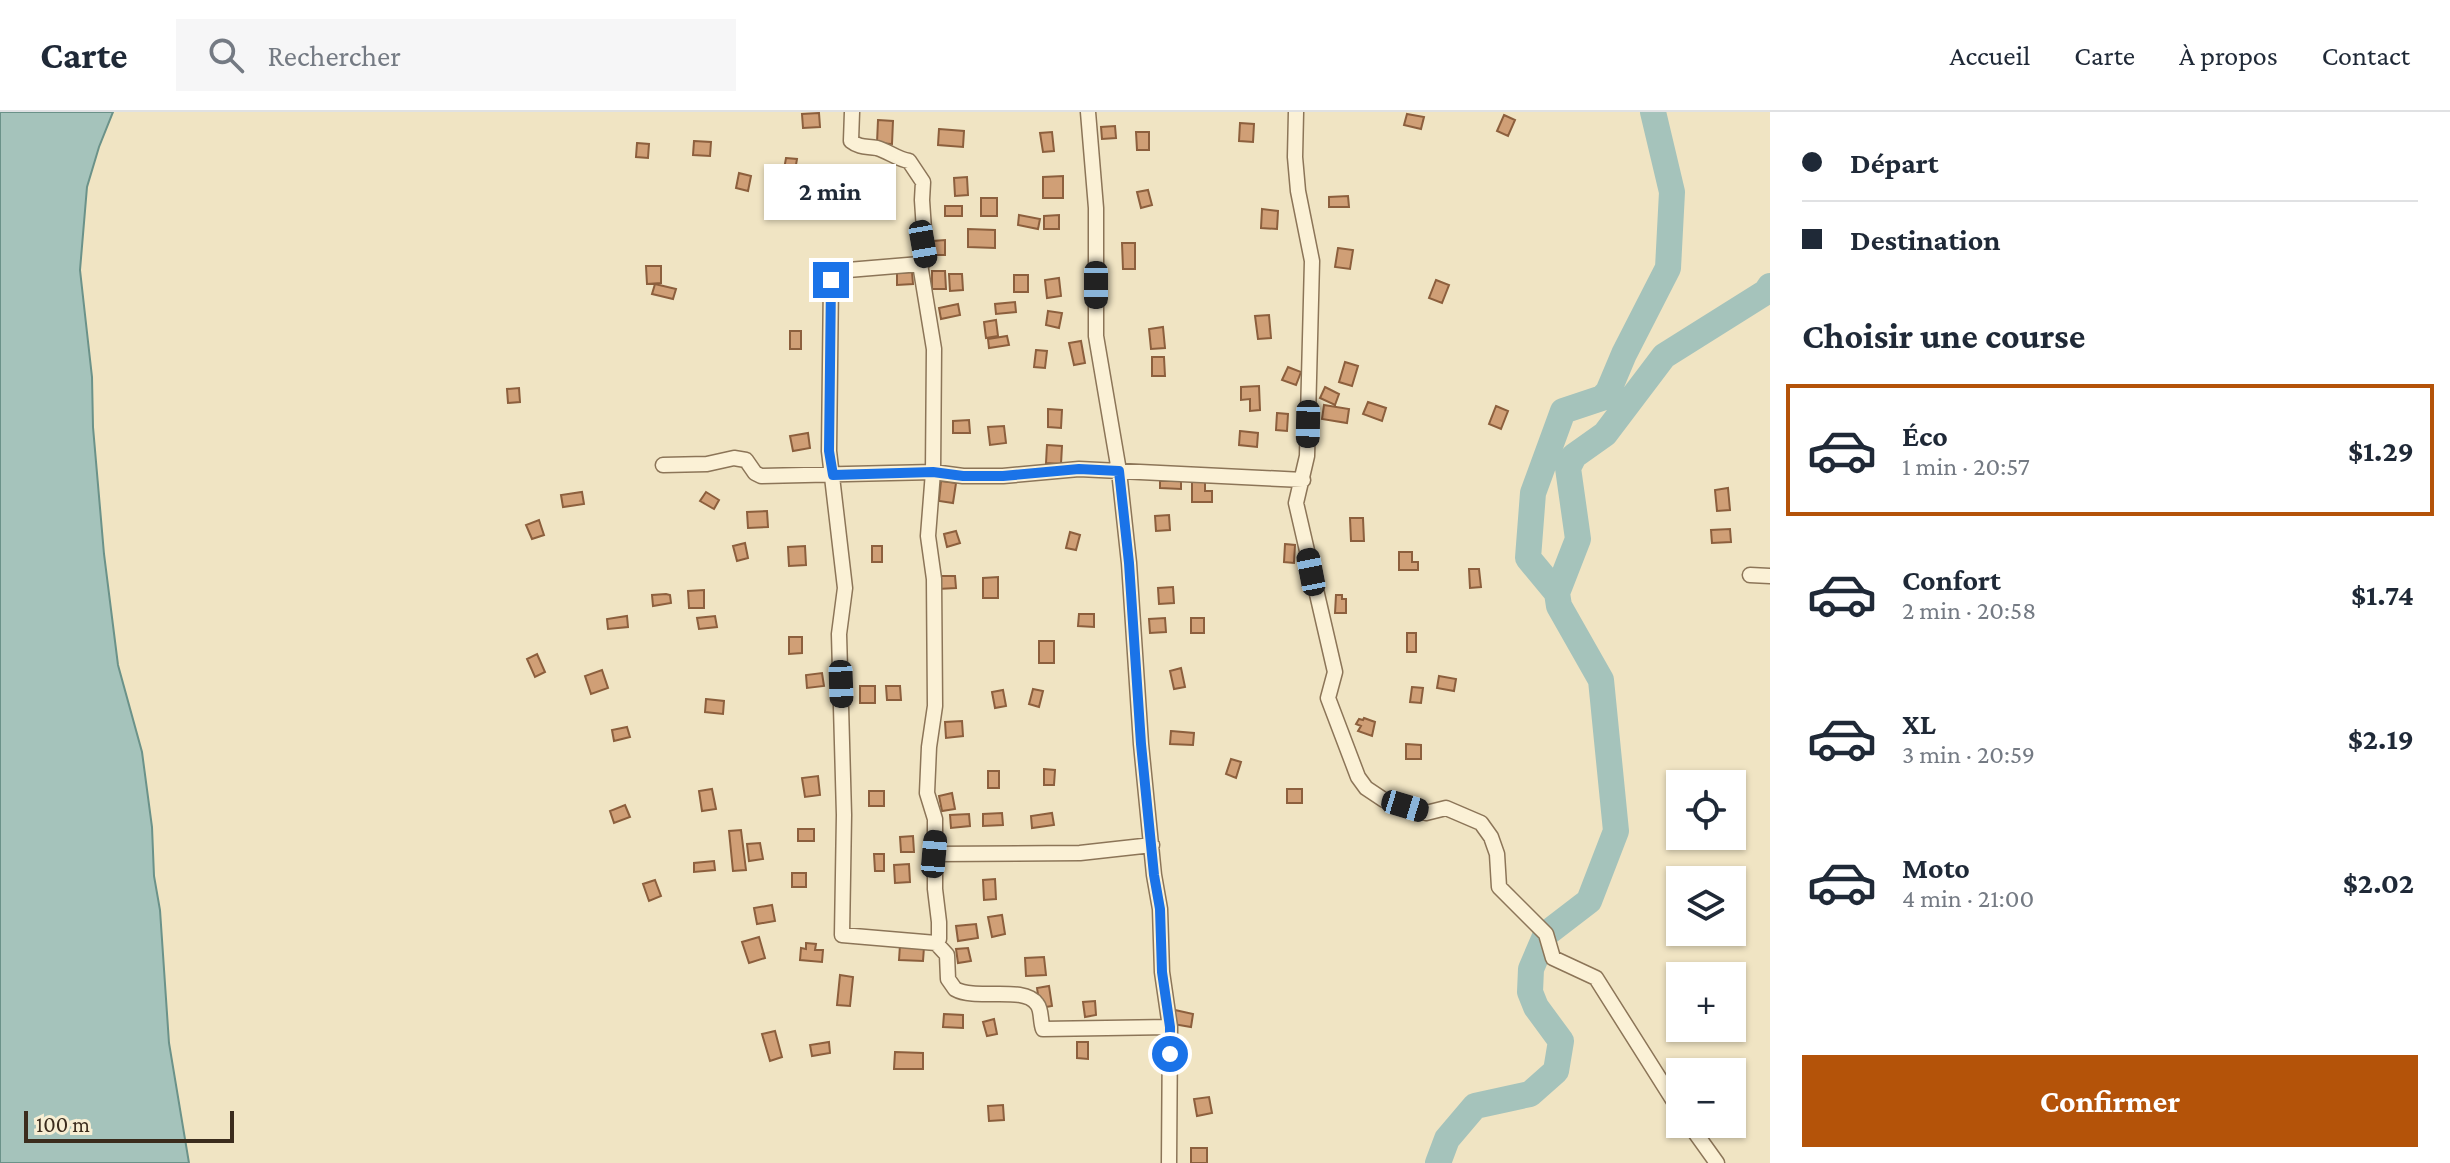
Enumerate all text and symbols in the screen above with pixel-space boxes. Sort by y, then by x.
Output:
search box [176,19,736,91]
icon: search [204,33,248,77]
text: Carte [40,34,128,76]
text: Rechercher [268,39,401,72]
text: Accueil [1950,40,2030,71]
text: Carte [2074,40,2135,71]
text: À propos [2179,40,2278,71]
text: Contact [2322,40,2410,71]
text: Départ [1850,146,1939,179]
callout: 2 min [765,164,897,220]
text: 2 min [799,177,861,206]
car [907,218,939,270]
text: Destination [1850,223,2001,256]
car [1084,261,1108,309]
route end [813,262,849,298]
text: Choisir une course [1802,316,2085,356]
car [1296,400,1320,448]
icon: car [1806,414,1878,486]
text: Éco [1902,419,1948,452]
text: $1.29 [2348,434,2414,467]
text: 1 min · 20:57 [1902,452,2030,481]
car [1295,546,1327,598]
icon: car [1806,558,1878,630]
text: Confort [1902,563,2001,596]
text: $1.74 [2351,578,2414,611]
text: 2 min · 20:58 [1902,596,2036,625]
car [828,660,854,708]
icon: car [1806,702,1878,774]
text: XL [1902,707,1936,740]
text: $2.19 [2348,722,2414,755]
text: 3 min · 20:59 [1902,740,2035,769]
map controls [1666,770,1746,1138]
button: locate [1666,770,1746,850]
car [1379,788,1431,824]
car [920,829,948,879]
icon: car [1806,846,1878,918]
text: Moto [1902,851,1970,884]
button: layers [1666,866,1746,946]
text: $2.02 [2343,866,2414,899]
text: 4 min · 21:00 [1902,884,2034,913]
button: + [1666,962,1746,1042]
route start [1152,1036,1188,1072]
button: Confirmer [1802,1055,2418,1147]
button: − [1666,1058,1746,1138]
scale bar [24,1107,234,1143]
text: 100 m [36,1112,90,1137]

